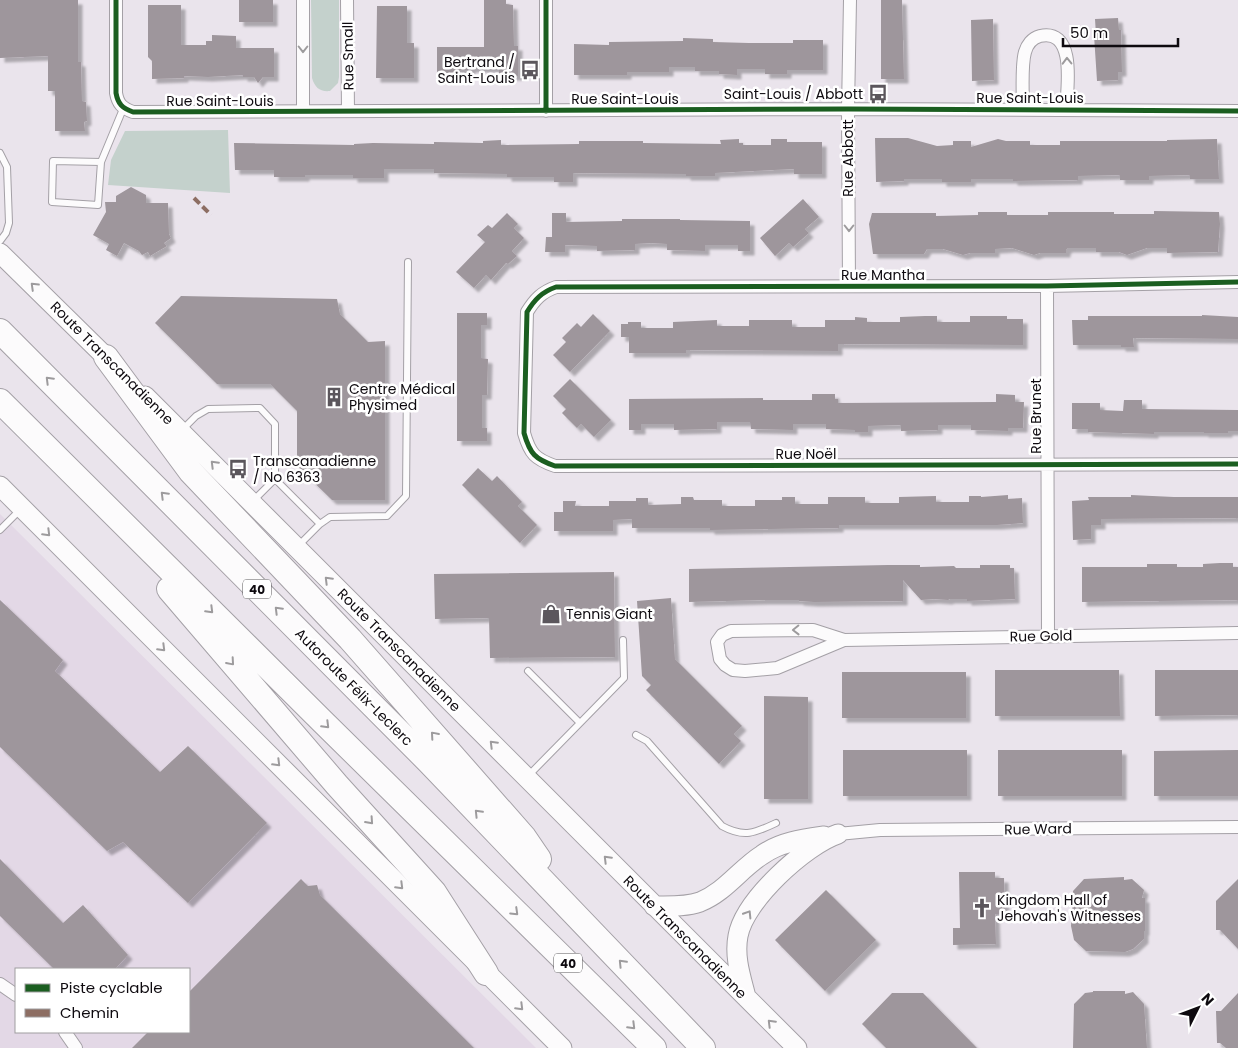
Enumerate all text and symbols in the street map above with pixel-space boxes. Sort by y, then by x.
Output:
scale bar [1063,15,1178,47]
street label: Rue Small [337,21,359,91]
text: 50 m [1070,22,1108,43]
one-way arrow [298,45,308,53]
place label: Bertrand / Saint-Louis [437,52,515,88]
one-way arrow [1062,57,1072,64]
bus stop icon: Bertrand / Saint-Louis [519,59,541,81]
bus stop icon: Saint-Louis / Abbott [867,83,889,105]
place label: Saint-Louis / Abbott [724,84,863,104]
street label: Rue Saint-Louis [976,88,1084,108]
street label: Rue Saint-Louis [571,89,679,109]
street label: Rue Saint-Louis [166,91,274,111]
street label: Rue Abbott [838,119,858,197]
one-way arrow [844,224,854,232]
street label: Rue Mantha [841,265,925,285]
one-way arrow [31,283,40,292]
street label: Route Transcanadienne [46,297,178,429]
one-way arrow [46,377,55,386]
street label: Rue Brunet [1026,378,1046,454]
place label: Centre Médical Physimed [349,379,455,415]
building icon: Centre Médical Physimed [323,386,345,408]
street label: Rue Noël [776,444,836,464]
place label: Transcanadienne / No 6363 [253,451,376,487]
bus stop icon: Transcanadienne / No 6363 [227,458,249,480]
one-way arrow [211,461,220,470]
one-way arrow [161,492,170,501]
one-way arrow [41,527,50,536]
one-way arrow [325,576,334,585]
road number: 40 [243,580,271,598]
street label: Route Transcanadienne [333,584,465,716]
shop icon: Tennis Giant [540,603,562,625]
place label: Tennis Giant [566,604,653,624]
one-way arrow [204,605,213,614]
one-way arrow [275,607,284,616]
street label: Autoroute Félix-Leclerc [291,624,417,750]
one-way arrow [792,625,800,635]
street label: Rue Gold [1010,625,1072,647]
one-way arrow [156,642,165,651]
one-way arrow [226,657,235,666]
one-way arrow [320,719,329,728]
one-way arrow [431,732,440,741]
one-way arrow [489,741,498,750]
one-way arrow [271,757,280,766]
one-way arrow [475,810,484,819]
one-way arrow [364,816,373,825]
street label: Rue Ward [1004,818,1072,840]
one-way arrow [604,856,613,865]
street label: Route Transcanadienne [619,871,751,1003]
one-way arrow [394,880,403,889]
place label: Kingdom Hall of Jehovah's Witnesses [997,890,1141,926]
church icon: Kingdom Hall of Jehovah's Witnesses [971,897,993,919]
one-way arrow [510,906,519,915]
one-way arrow [742,910,752,919]
road number: 40 [554,954,582,972]
one-way arrow [619,959,628,968]
legend [15,968,190,1033]
text: Piste cyclable [60,977,163,998]
north arrow [1173,983,1223,1033]
text: N [1197,989,1219,1010]
one-way arrow [515,1001,524,1010]
text: Chemin [60,1002,119,1023]
one-way arrow [768,1019,777,1028]
one-way arrow [626,1020,635,1029]

